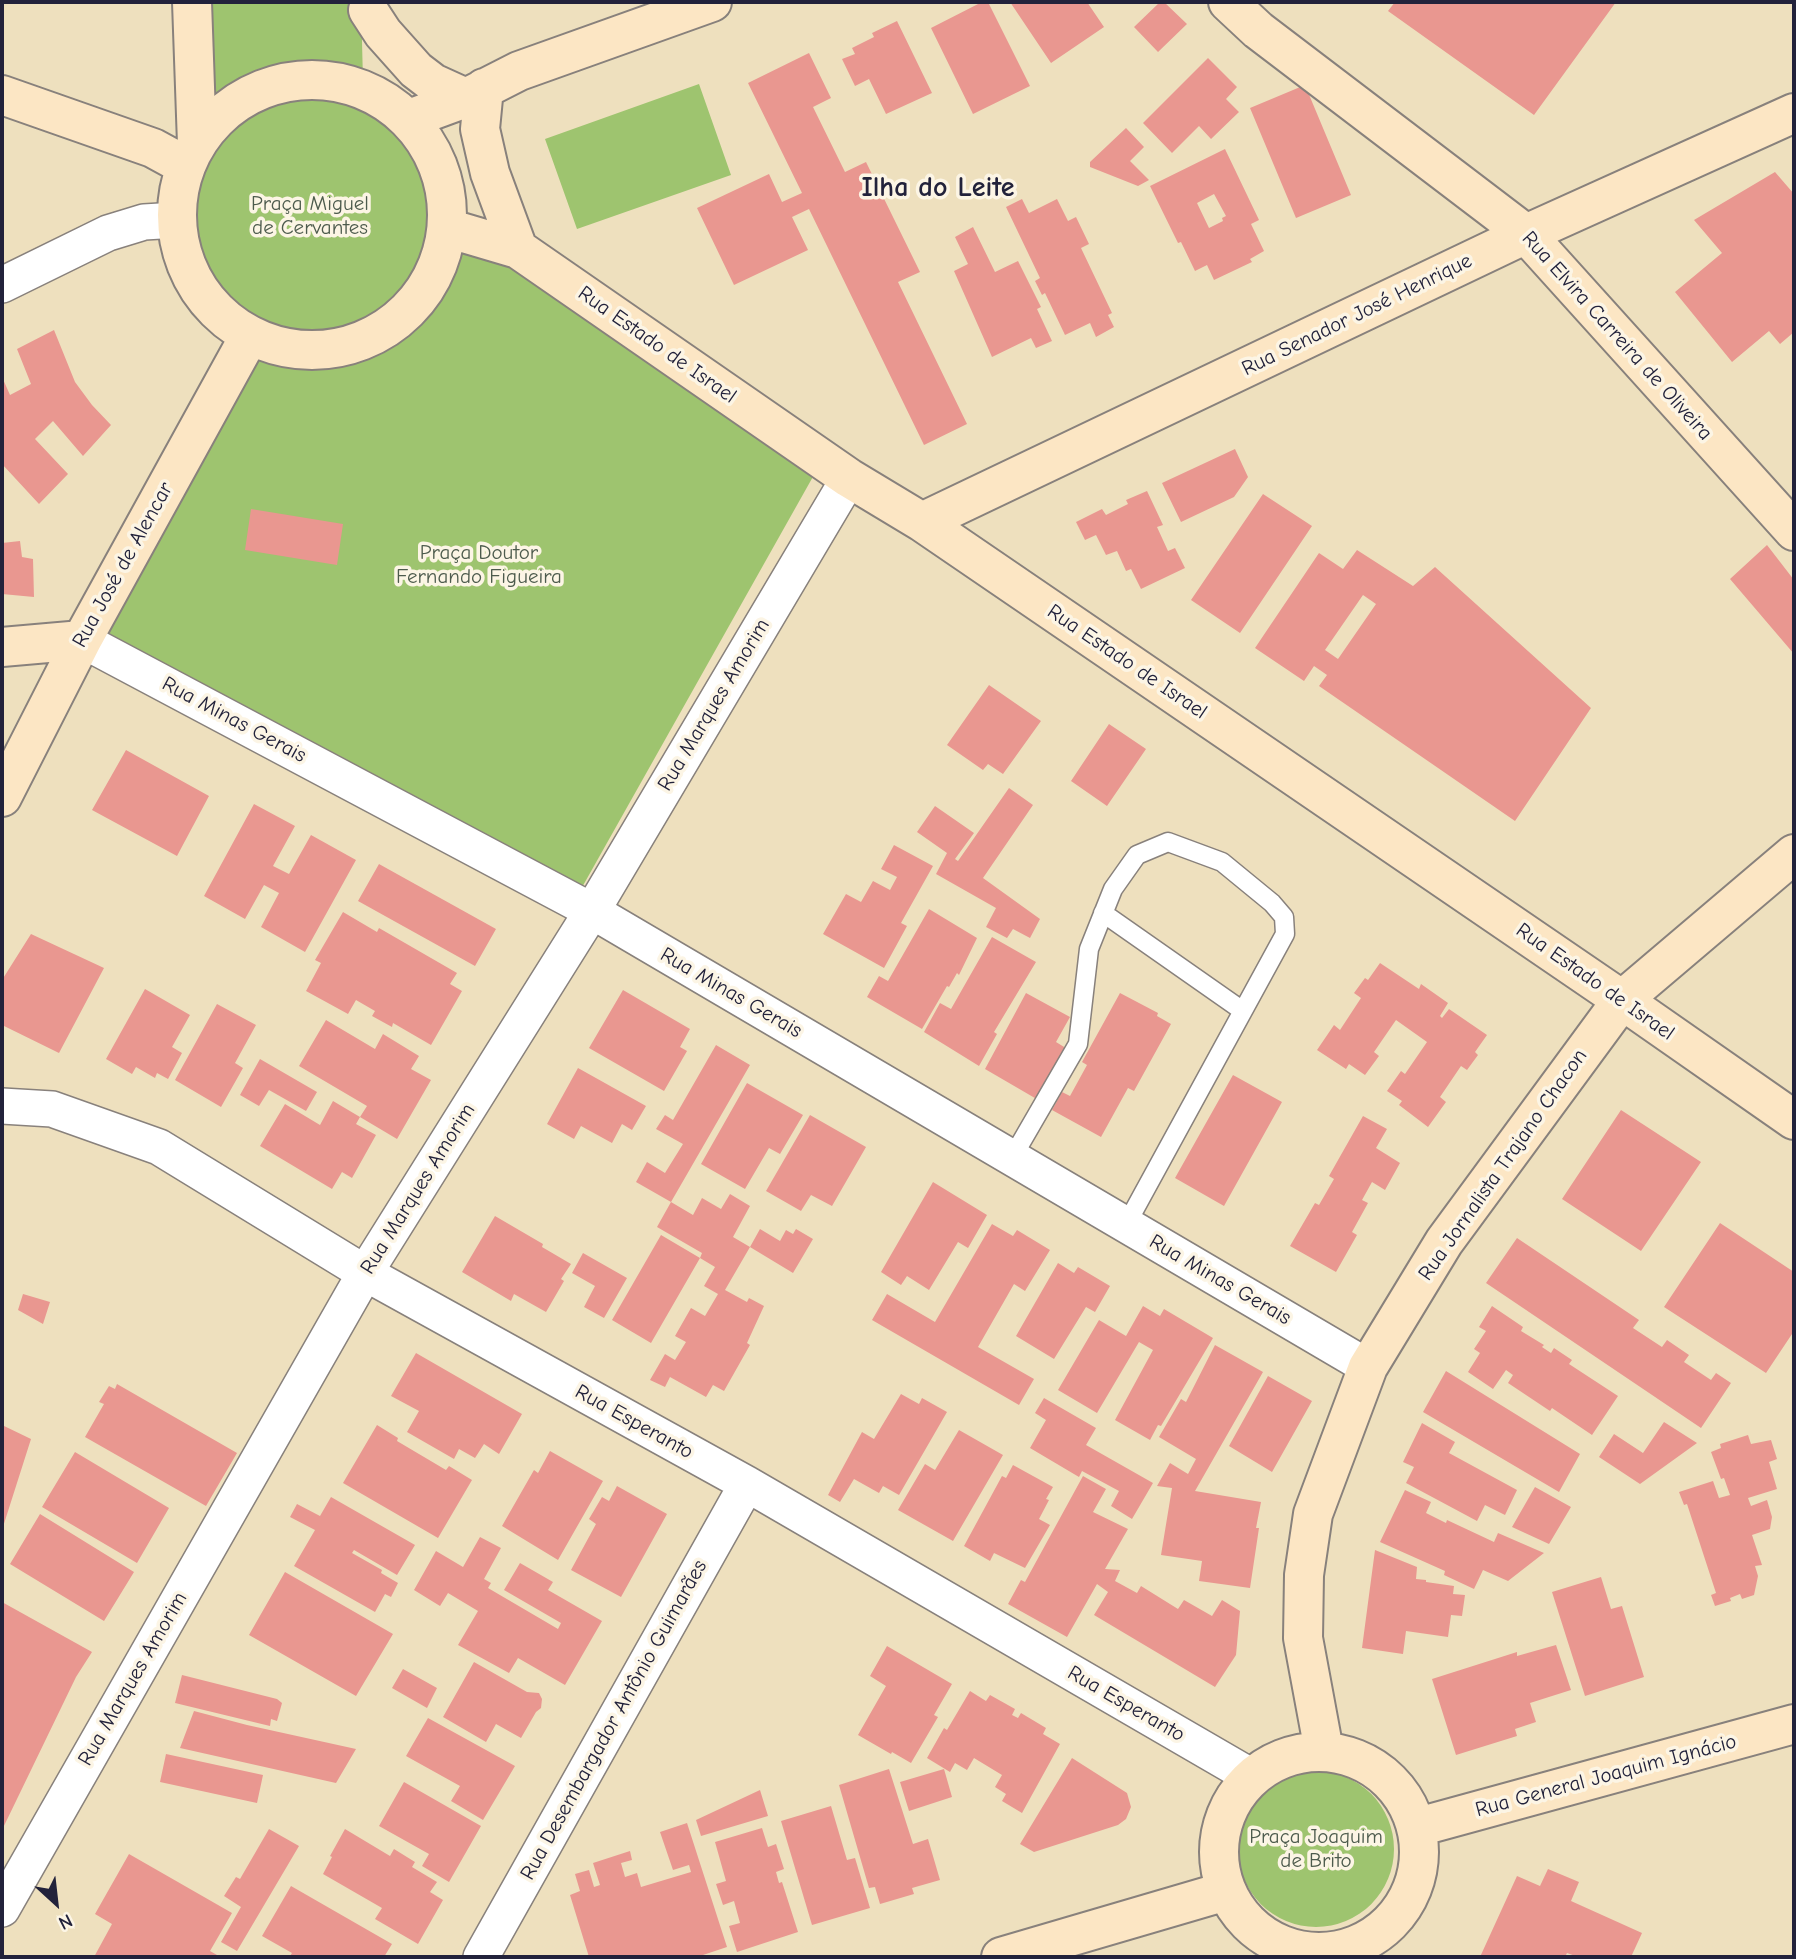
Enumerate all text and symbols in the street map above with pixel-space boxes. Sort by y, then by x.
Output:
district label: Ilha do Leite [861,171,1015,205]
park label: Praça Miguel de Cervantes [251,191,369,241]
street label: Rua Elvira Carreira de Oliveira [1516,226,1718,446]
street label: Rua Senador José Henrique [1238,248,1476,382]
street label: Rua Estado de Israel [573,281,741,409]
street label: Rua José de Alencar [67,478,179,652]
park label: Praça Doutor Fernando Figueira [396,540,562,590]
street label: Rua Estado de Israel [1042,599,1212,725]
street label: Rua Marques Amorim [653,614,775,796]
street label: Rua Minas Gerais [158,671,310,769]
street label: Rua Estado de Israel [1511,918,1679,1046]
street label: Rua Minas Gerais [656,942,806,1044]
street label: Rua Jornalista Trajano Chacon [1413,1044,1593,1286]
street label: Rua Marques Amorim [355,1099,481,1279]
street label: Rua Minas Gerais [1145,1229,1295,1331]
street label: Rua Esperanto [571,1379,697,1465]
street label: Rua Desembargador Antônio Guimarães [515,1556,713,1884]
street label: Rua Marques Amorim [73,1588,193,1770]
street label: Rua Esperanto [1063,1660,1189,1748]
street label: Rua General Joaquim Ignácio [1473,1729,1739,1823]
park label: Praça Joaquim de Brito [1249,1824,1383,1874]
north arrow [21,1868,91,1938]
text: N [55,1909,76,1934]

